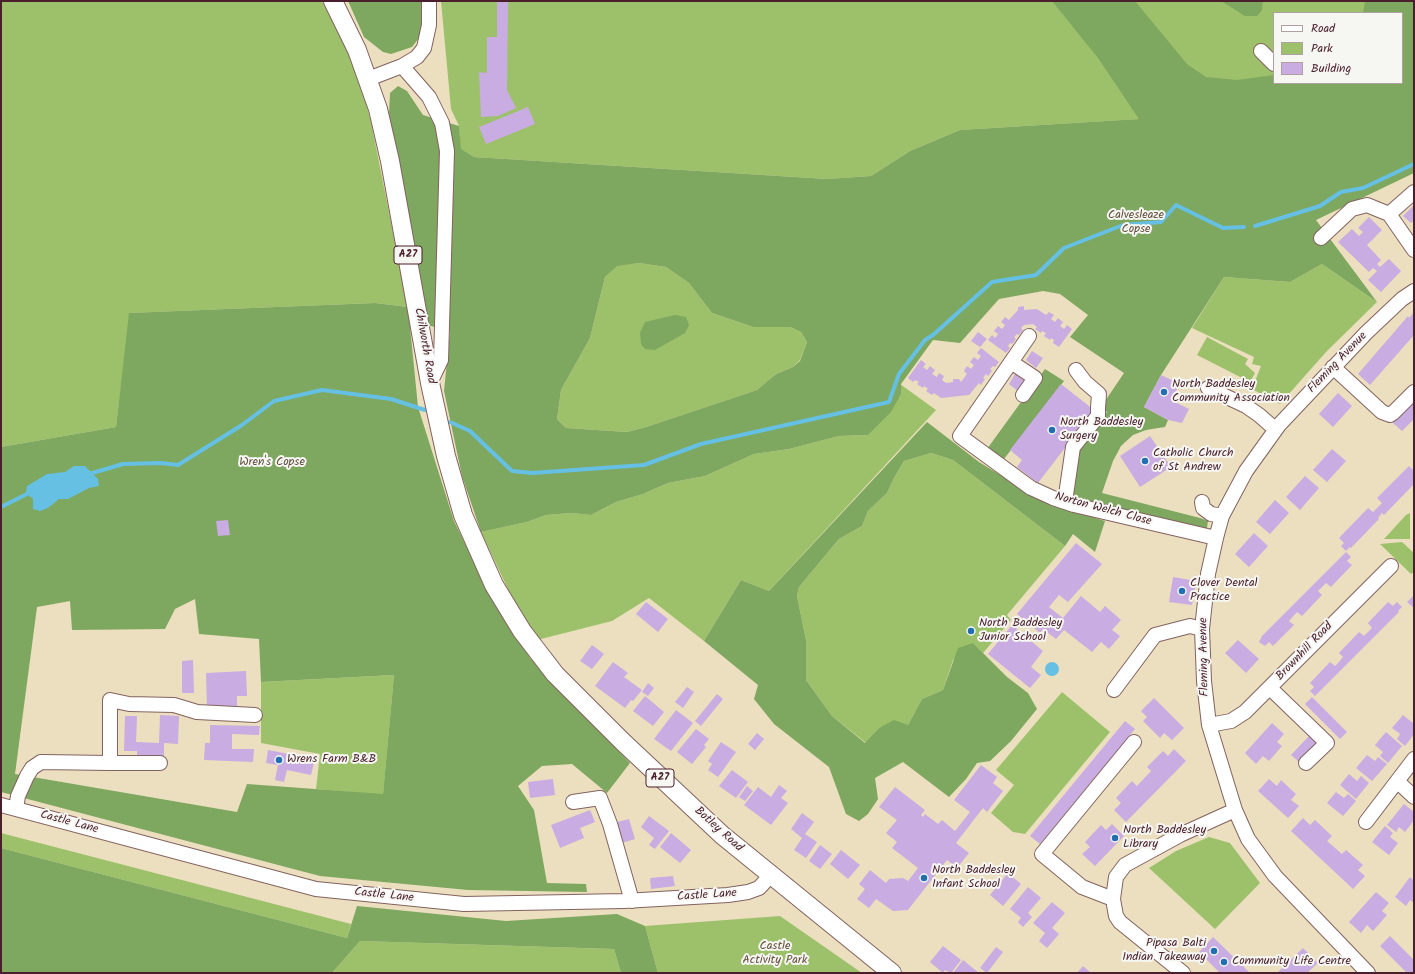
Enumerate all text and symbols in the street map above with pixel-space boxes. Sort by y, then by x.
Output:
legend [1273,12,1403,84]
text: Road [1311,19,1335,38]
text: Park [1311,39,1333,58]
text: Building [1311,59,1351,78]
park label: Calvesleaze Copse [1108,209,1164,237]
road number: A27 [394,246,422,264]
street label: Chilworth Road [410,307,438,385]
street label: Fleming Avenue [1305,329,1371,397]
place label: North Baddesley Community Association [1172,378,1290,406]
marker: North Baddesley Community Association [1159,387,1169,397]
place label: North Baddesley Surgery [1060,416,1143,444]
marker: North Baddesley Surgery [1047,425,1057,435]
place label: Catholic Church of St Andrew [1153,447,1233,475]
park label: Wren's Copse [239,456,305,470]
marker: Catholic Church of St Andrew [1140,456,1150,466]
street label: Norton Welch Close [1053,490,1153,530]
place label: Clover Dental Practice [1190,577,1258,605]
marker: Clover Dental Practice [1177,586,1187,596]
place label: North Baddesley Junior School [979,617,1062,645]
street label: Fleming Avenue [1197,617,1213,697]
street label: Brownhill Road [1274,620,1336,684]
marker: North Baddesley Junior School [966,626,976,636]
place label: Wrens Farm B&B [287,753,376,767]
marker: Wrens Farm B&B [274,755,284,765]
road number: A27 [646,769,674,787]
street label: Botley Road [691,804,745,856]
street label: Castle Lane [38,808,100,838]
place label: North Baddesley Library [1123,824,1206,852]
marker: North Baddesley Library [1110,833,1120,843]
place label: North Baddesley Infant School [932,864,1015,892]
marker: North Baddesley Infant School [919,873,929,883]
street label: Castle Lane [354,886,414,906]
street label: Castle Lane [677,887,737,905]
place label: Pipasa Balti Indian Takeaway [1122,937,1206,965]
park label: Castle Activity Park [743,940,807,968]
marker: Pipasa Balti Indian Takeaway [1209,946,1219,956]
place label: Community Life Centre [1232,955,1351,969]
marker: Community Life Centre [1219,957,1229,967]

